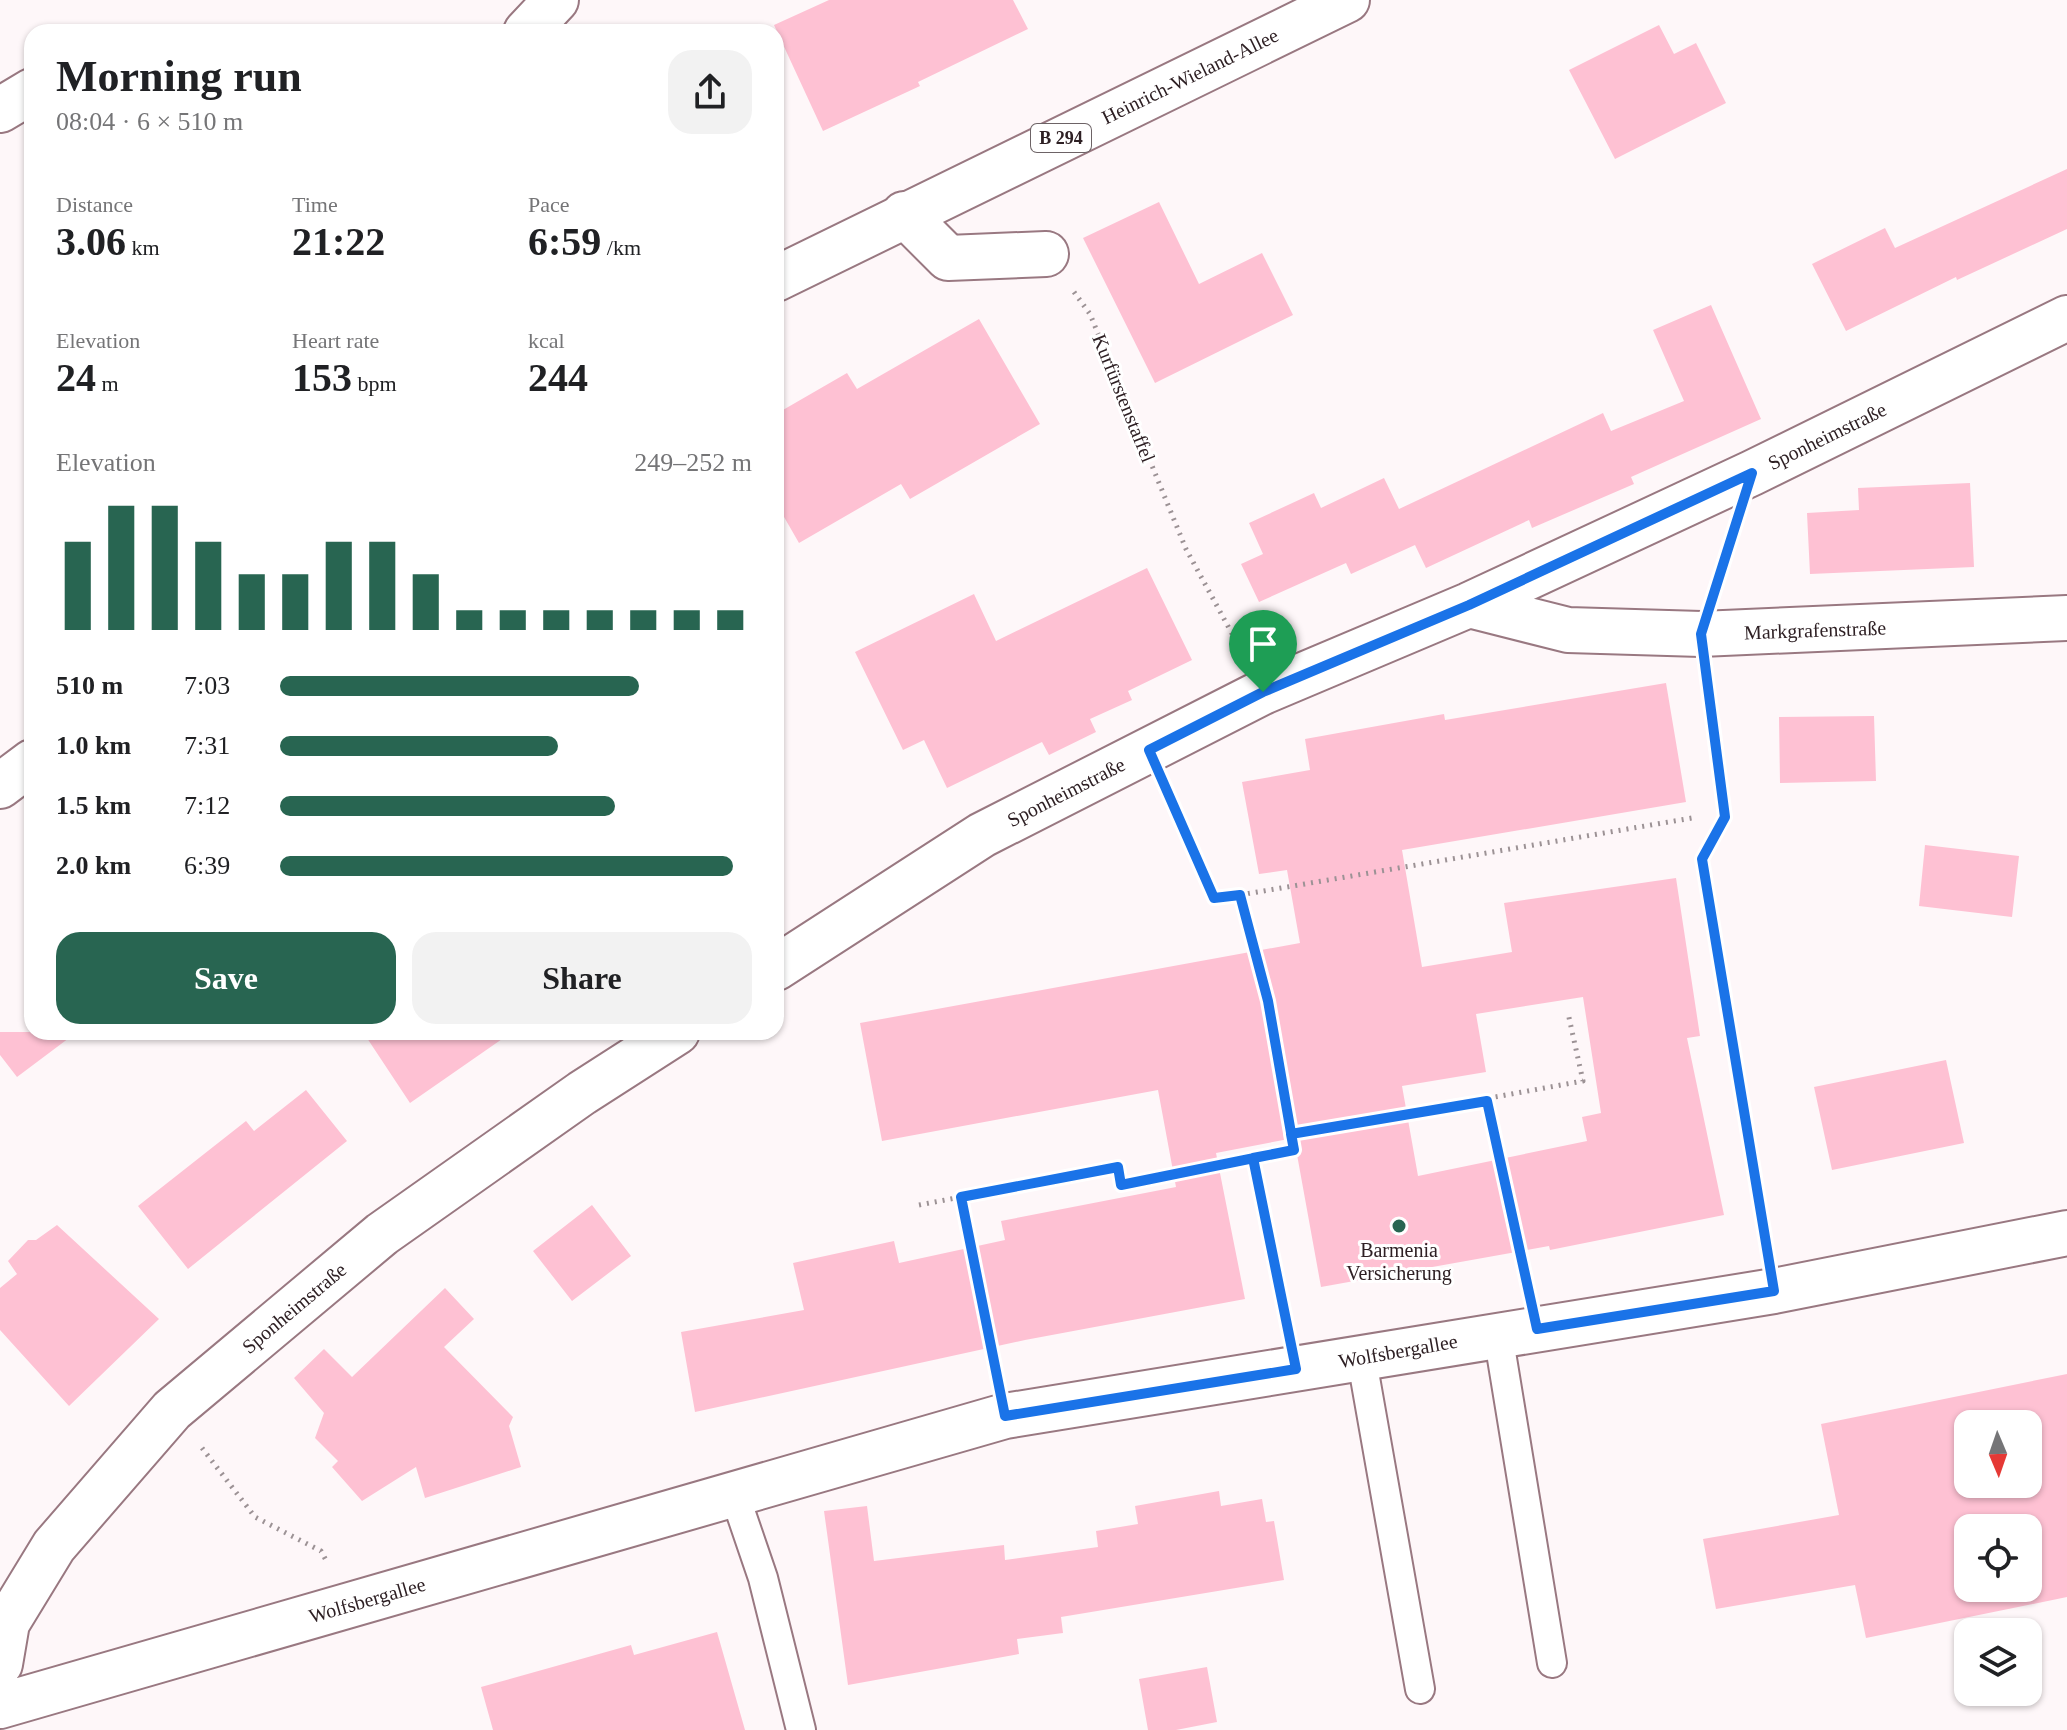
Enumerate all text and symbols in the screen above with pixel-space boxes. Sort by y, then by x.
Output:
street label: Heinrich-Wieland-Allee [1098,24,1282,128]
button: share [668,50,752,134]
text: Morning run [56,52,302,101]
text: 08:04 · 6 × 510 m [56,107,243,136]
road number: B 294 [1031,124,1091,152]
text: Distance [56,192,133,217]
text: Time [292,192,338,217]
text: Pace [528,192,570,217]
text: 3.06 [56,219,126,264]
text: 21:22 [292,219,385,264]
text: 6:59 [528,219,601,264]
text: km [126,235,160,260]
text: /km [601,235,641,260]
text: Elevation [56,328,140,353]
text: Heart rate [292,328,379,353]
text: kcal [528,328,565,353]
street label: Kurfürstenstaffel [1088,331,1160,466]
text: 24 [56,355,96,400]
text: 153 [292,355,352,400]
text: 244 [528,355,588,400]
text: m [96,371,119,396]
text: bpm [352,371,397,396]
street label: Sponheimstraße [1764,398,1890,475]
text: Elevation [56,448,156,477]
text: 249–252 m [634,448,752,477]
pin [1229,610,1297,692]
street label: Markgrafenstraße [1744,617,1887,644]
icon: arrive [1241,622,1285,666]
text: 510 m [56,671,123,700]
text: 7:03 [184,671,230,700]
text: 1.0 km [56,731,131,760]
text: 7:31 [184,731,230,760]
street label: Sponheimstraße [1004,753,1129,832]
text: 1.5 km [56,791,131,820]
text: 7:12 [184,791,230,820]
text: 2.0 km [56,851,131,880]
text: 6:39 [184,851,230,880]
button: Save [56,932,396,1024]
button: Share [412,932,752,1024]
marker: Barmenia Versicherung [1390,1217,1408,1235]
place label: Barmenia Versicherung [1346,1239,1452,1285]
street label: Sponheimstraße [238,1258,351,1359]
street label: Wolfsbergallee [1337,1330,1459,1373]
north arrow [1954,1410,2042,1498]
map controls [1954,1410,2042,1706]
button: locate [1954,1514,2042,1602]
street label: Wolfsbergallee [306,1573,428,1628]
button: layers [1954,1618,2042,1706]

